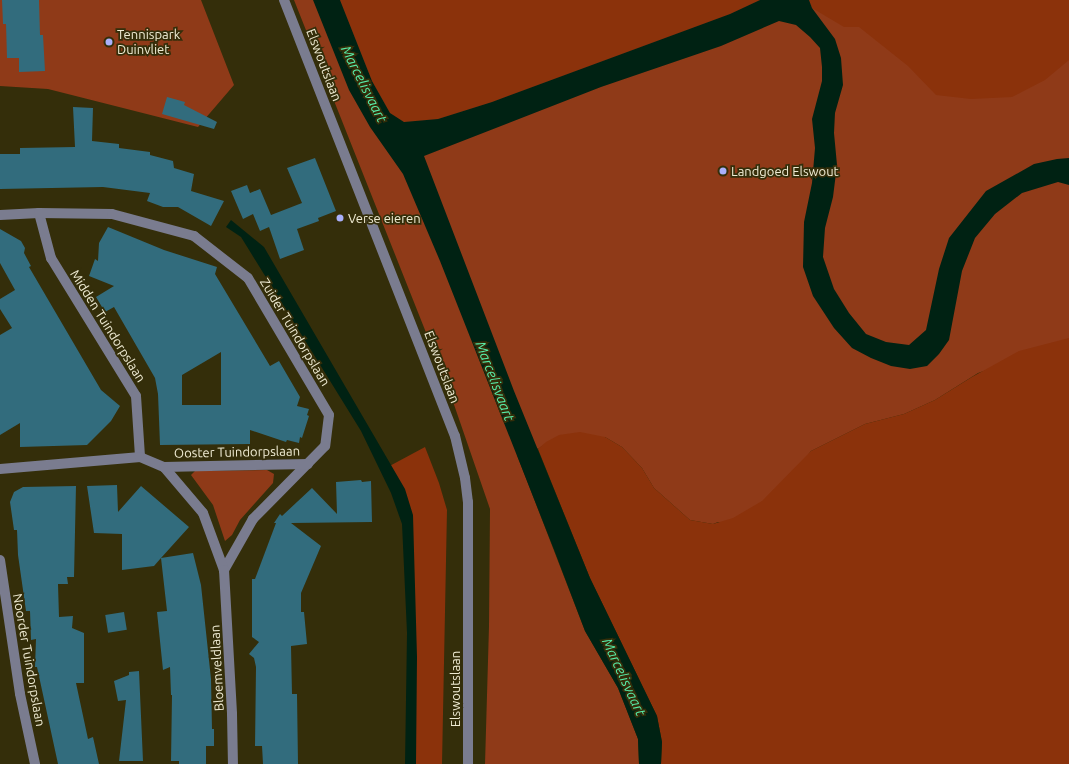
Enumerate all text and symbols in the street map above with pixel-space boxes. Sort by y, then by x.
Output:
place label: Tennispark Duinvliet [117,27,180,58]
street label: Elswoutslaan [303,27,345,103]
marker: Tennispark Duinvliet [104,37,114,47]
water label: Marcelisvaart [337,43,391,125]
place label: Landgoed Elswout [731,163,839,179]
marker: Landgoed Elswout [718,166,728,176]
place label: Verse eieren [348,210,421,226]
marker: Verse eieren [335,213,345,223]
street label: Midden Tuindorpslaan [67,267,149,385]
street label: Zuider Tuindorpslaan [257,275,333,389]
street label: Elswoutslaan [421,329,463,405]
water label: Marcelisvaart [472,339,518,423]
street label: Ooster Tuindorpslaan [174,443,300,461]
street label: Noorder Tuindorpslaan [10,592,48,728]
street label: Bloemveldlaan [207,624,227,712]
water label: Marcelisvaart [599,635,649,719]
street label: Elswoutslaan [447,651,463,727]

